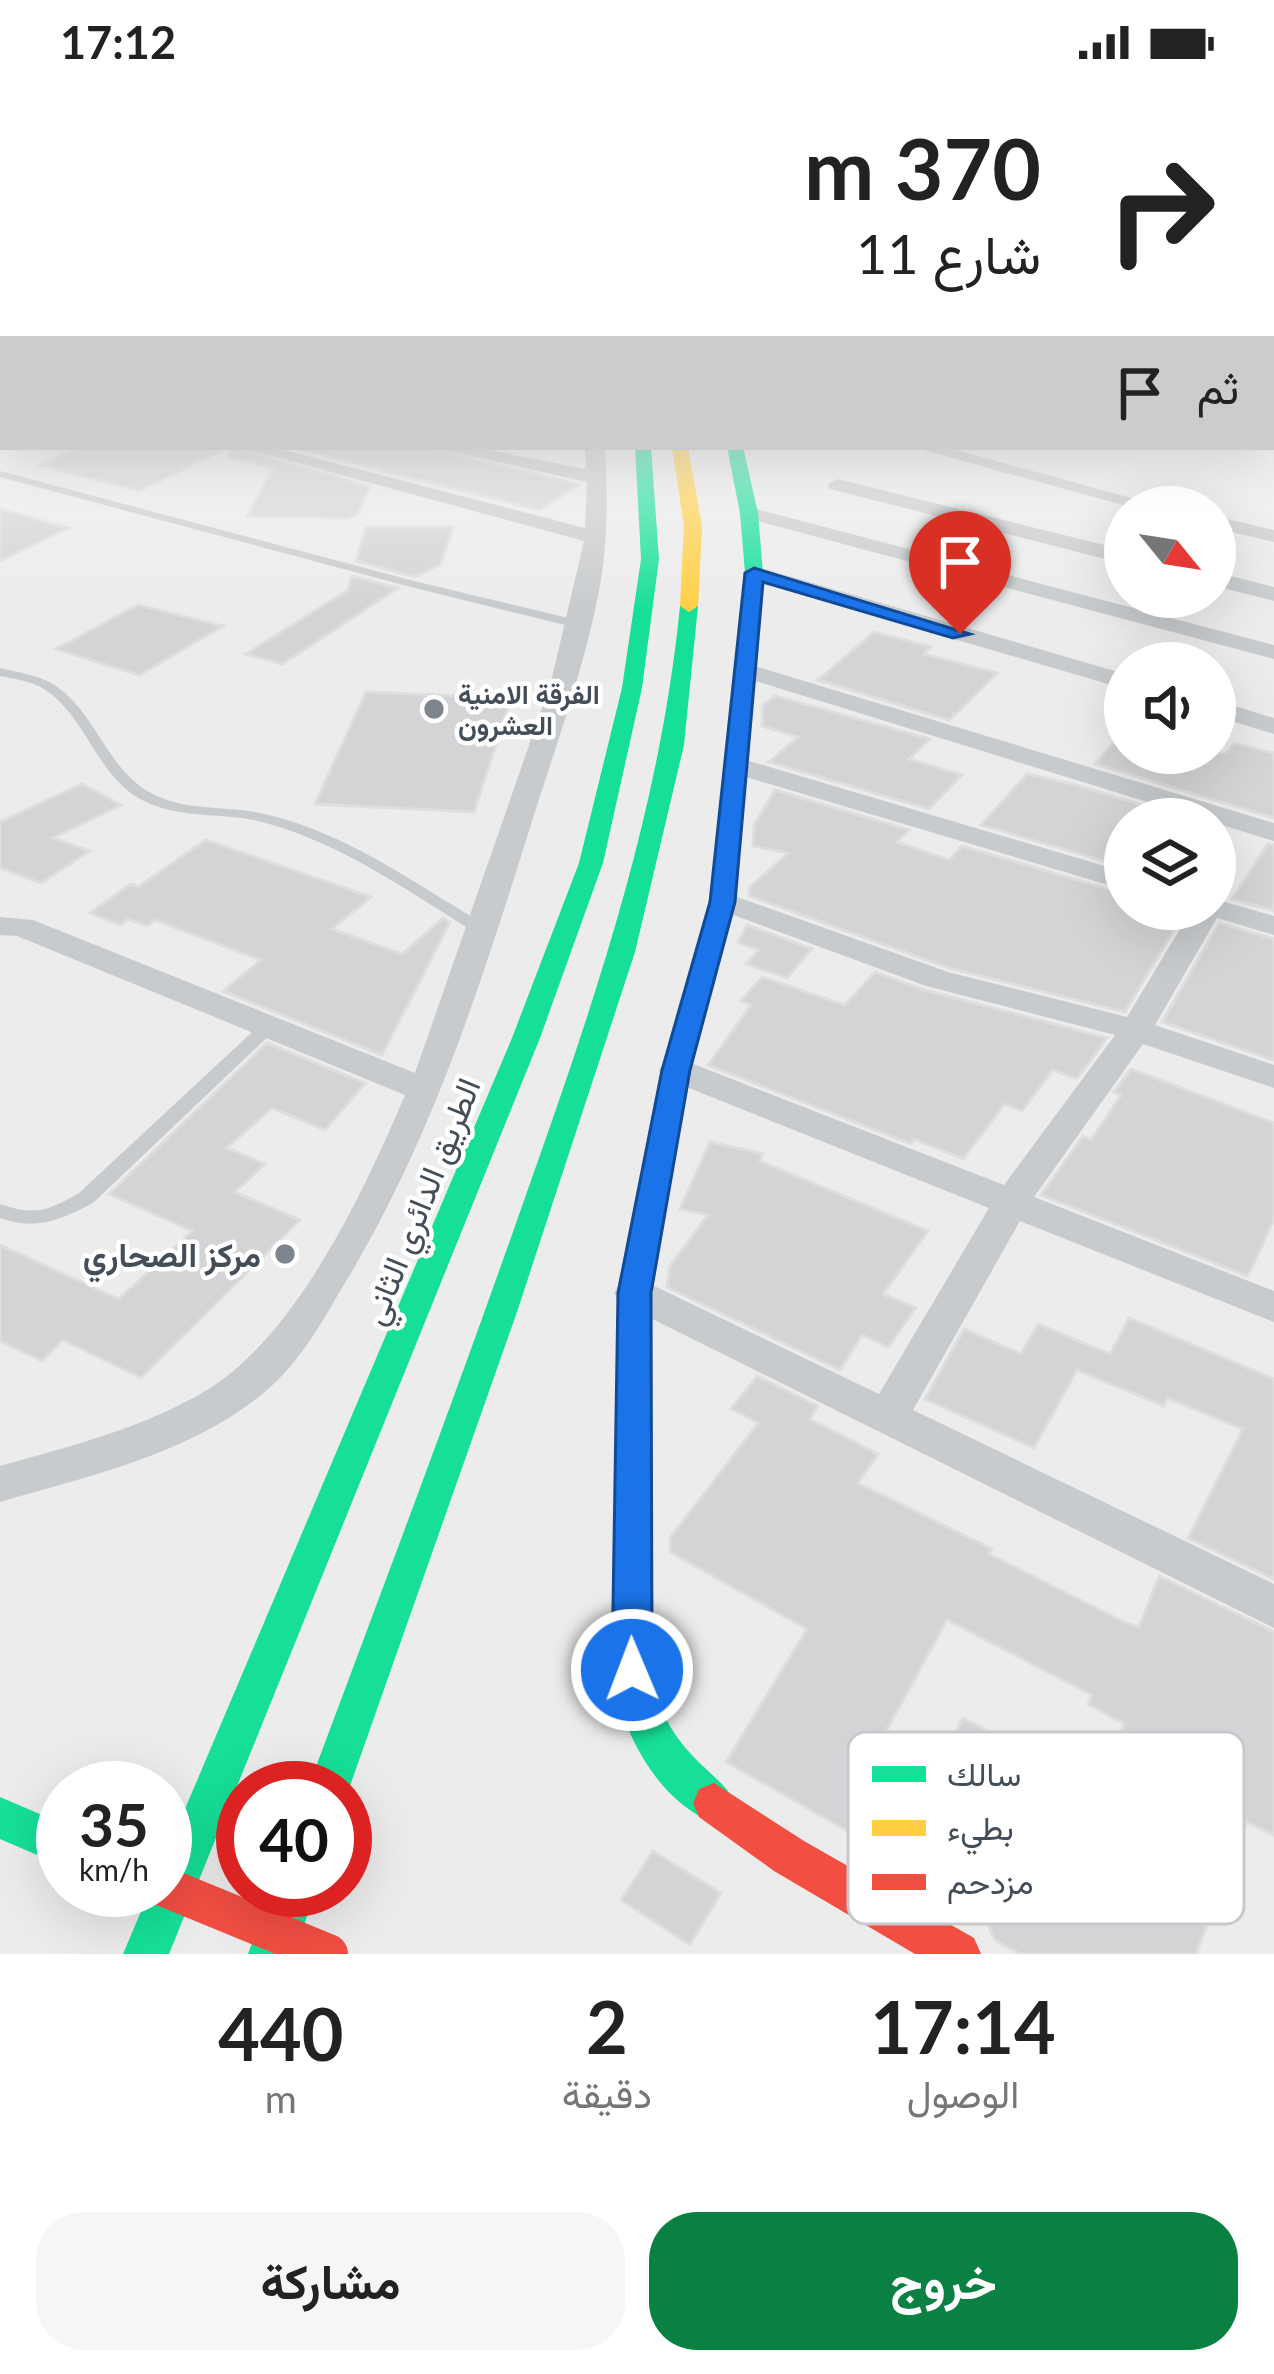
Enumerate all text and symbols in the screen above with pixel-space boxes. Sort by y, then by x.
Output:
text: 17:12 [60,15,176,69]
text: 370 m [804,117,1041,218]
icon: right [1083,132,1239,288]
text: شارع 11 [856,221,1041,286]
icon: arrive [1107,360,1173,426]
text: ثم [1197,360,1239,414]
north arrow [1104,486,1236,618]
map controls [1104,486,1236,930]
pin [909,511,1011,634]
icon: arrive [927,529,993,595]
button: sound [1104,642,1236,774]
place label: الفرقة الامنية العشرون [458,677,600,743]
marker: الفرقة الامنية العشرون [421,696,447,722]
button: layers [1104,798,1236,930]
street label: الطريق الدائري الثاني [352,1072,495,1333]
place label: مركز الصحاري [83,1234,261,1283]
marker: مركز الصحاري [272,1241,298,1267]
position arrow [569,1607,695,1733]
legend [848,1732,1244,1924]
text: سالك [947,1753,1021,1793]
speed limit sign: 40 [216,1761,372,1917]
text: 35 [79,1788,149,1860]
text: بطيء [947,1807,1014,1855]
text: km/h [79,1851,149,1887]
text: مزدحم [947,1861,1034,1904]
text: 2 [586,1983,628,2069]
text: 17:14 [870,1983,1056,2069]
text: 440 [218,1990,344,2076]
text: دقيقة [562,2070,652,2116]
text: الوصول [907,2070,1019,2116]
text: m [265,2075,297,2121]
button: مشاركة [36,2212,625,2350]
button: خروج [649,2212,1238,2350]

